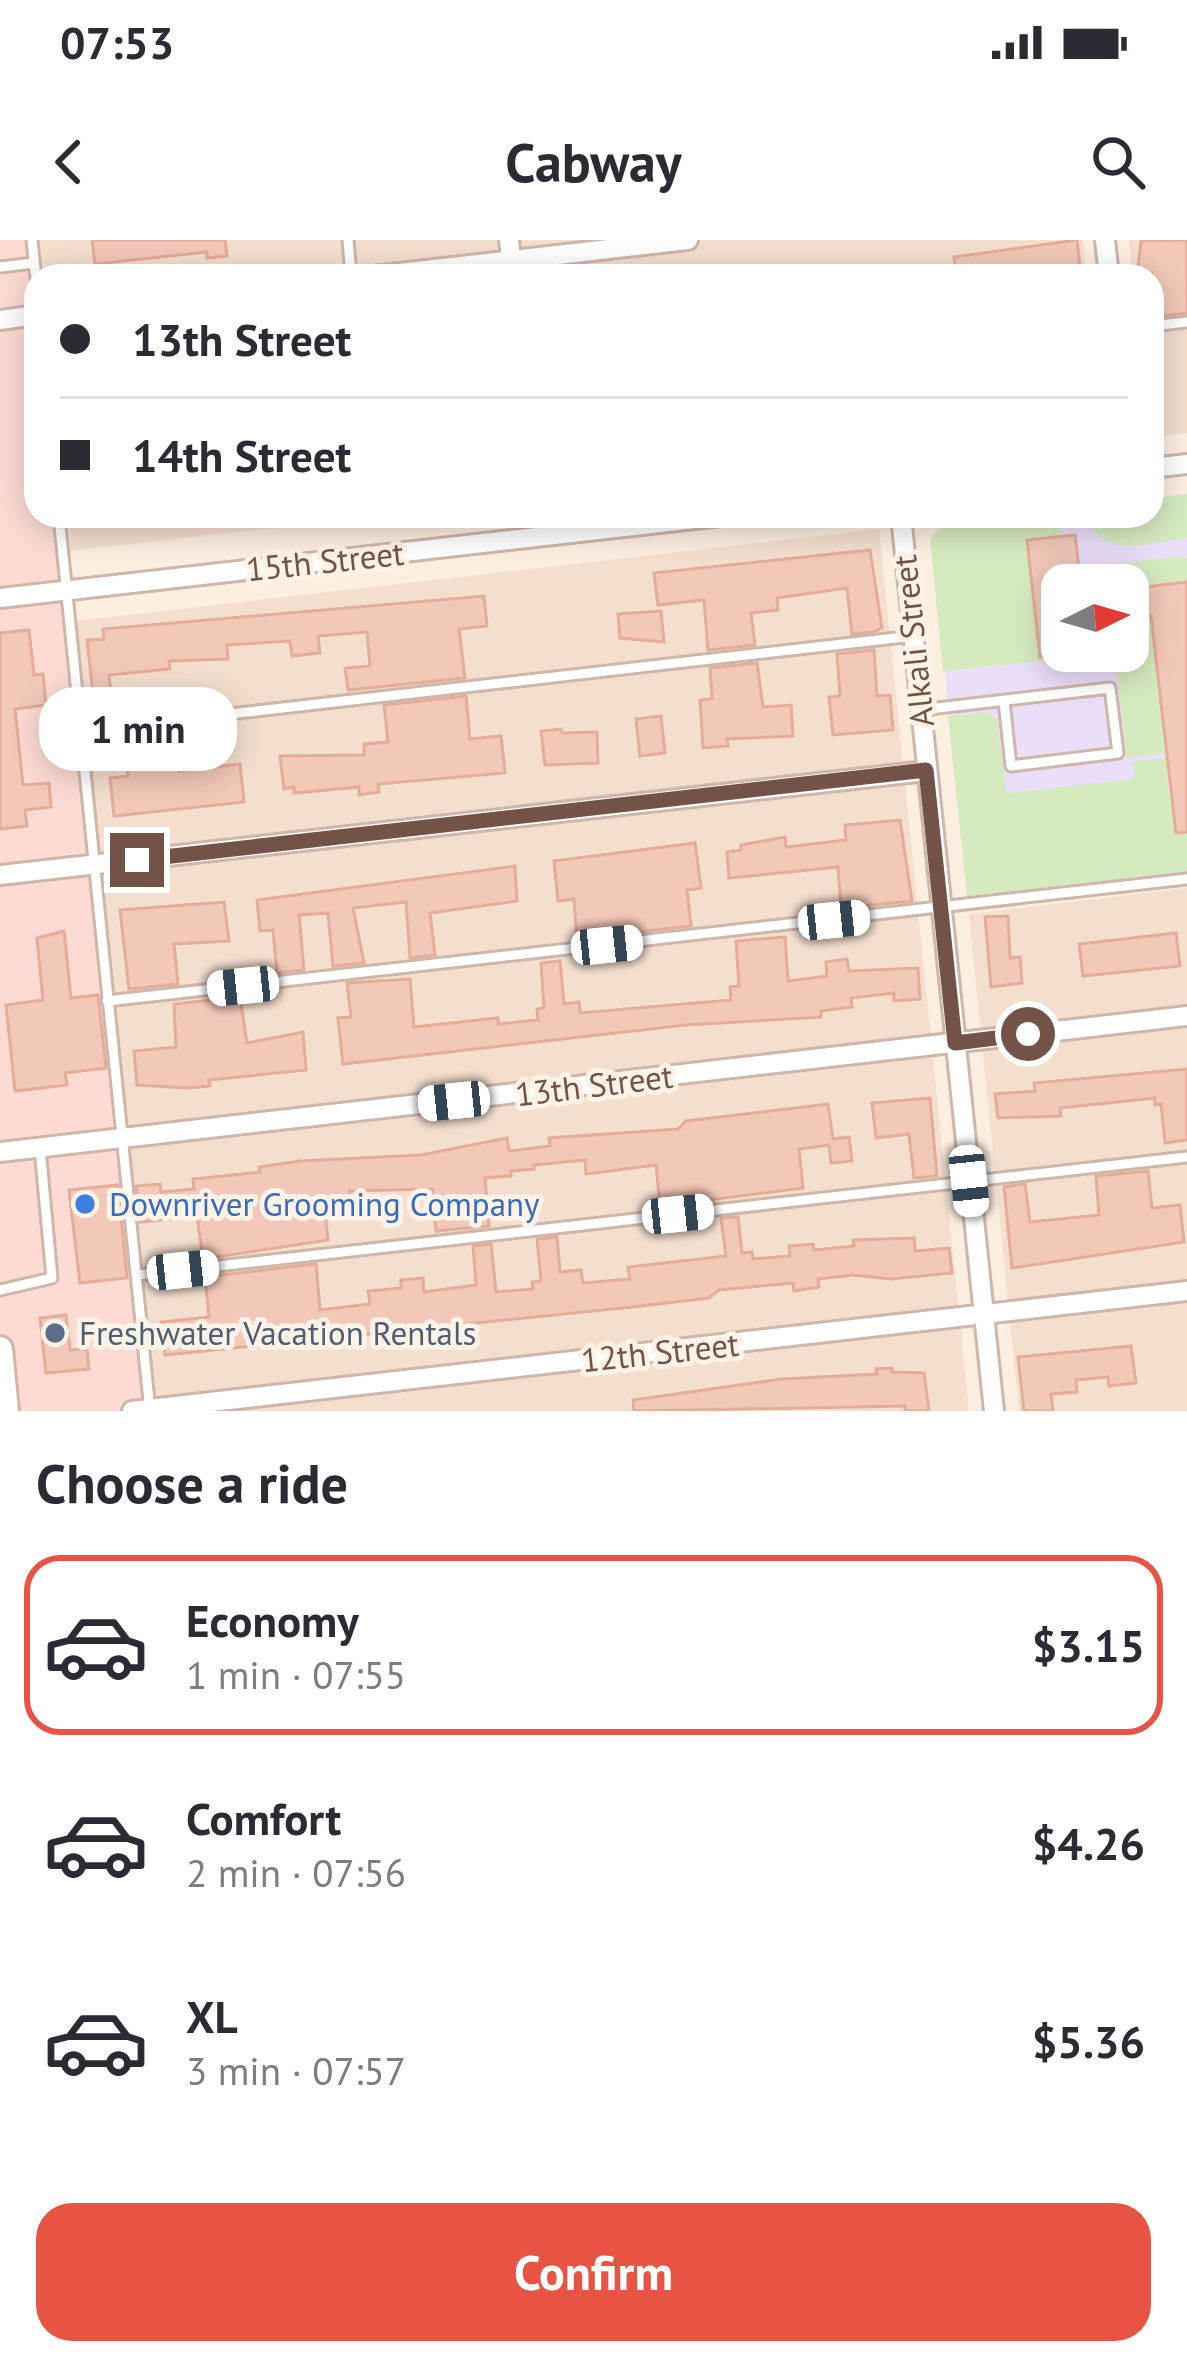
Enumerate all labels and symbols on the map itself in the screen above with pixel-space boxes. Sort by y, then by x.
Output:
street label: 15th Street [244,531,406,590]
street label: Alkali Street [882,553,943,729]
north arrow [1041,564,1149,672]
callout: 1 min [38,686,236,770]
route end [110,833,164,887]
car [796,898,872,942]
car [569,923,645,967]
car [205,964,281,1008]
route start [1001,1007,1055,1061]
street label: 13th Street [513,1054,675,1115]
car [416,1079,492,1123]
car [947,1143,991,1219]
place label: Downriver Grooming Company [109,1182,540,1225]
marker: Downriver Grooming Company [72,1191,98,1217]
car [640,1192,716,1236]
car [145,1248,221,1292]
place label: Freshwater Vacation Rentals [79,1311,477,1354]
marker: Freshwater Vacation Rentals [42,1320,68,1346]
street label: 12th Street [579,1322,741,1381]

